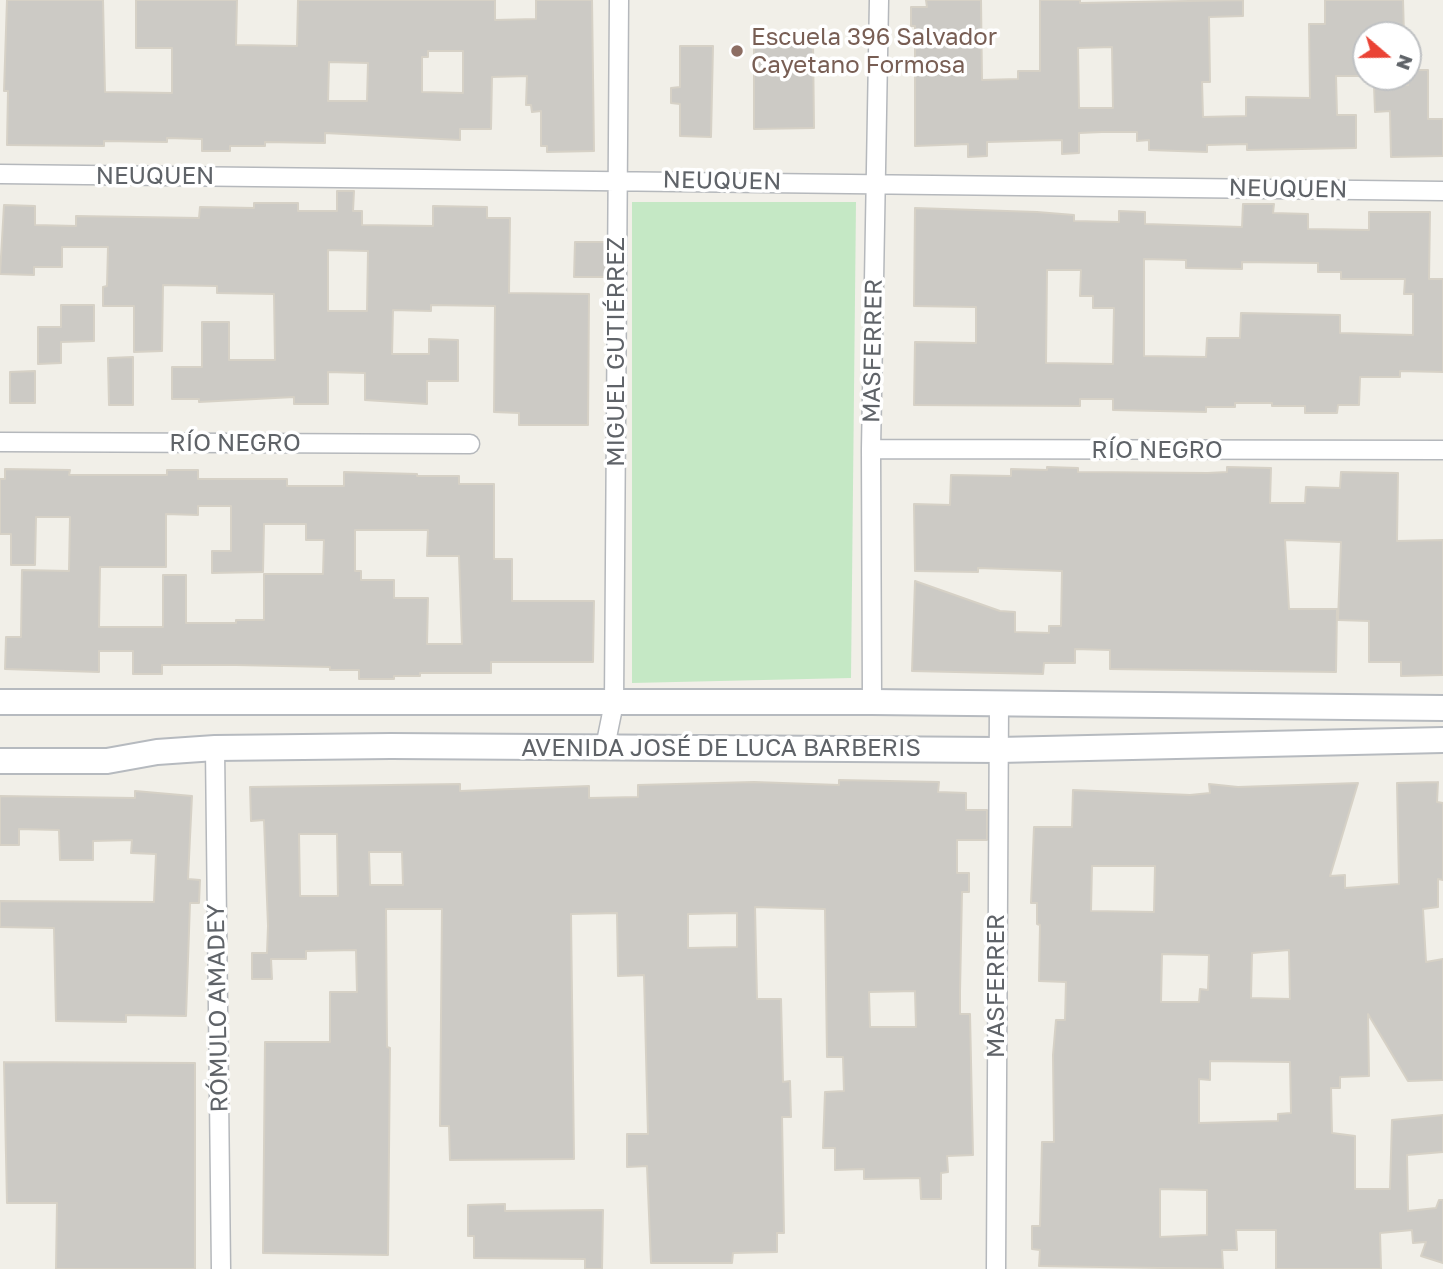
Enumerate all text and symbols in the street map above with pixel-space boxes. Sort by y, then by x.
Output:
north arrow [1352,21,1422,91]
place label: Escuela 396 Salvador Cayetano Formosa [751,23,997,79]
marker: Escuela 396 Salvador Cayetano Formosa [729,43,745,59]
text: N [1392,52,1419,73]
street label: NEUQUEN [96,162,214,190]
street label: NEUQUEN [662,166,782,196]
street label: NEUQUEN [1228,174,1348,204]
street label: MIGUEL GUTIÉRREZ [602,237,630,467]
street label: MASFERRER [857,279,889,423]
street label: RÍO NEGRO [169,429,301,457]
street label: RÍO NEGRO [1091,436,1223,464]
street label: AVENIDA JOSÉ DE LUCA BARBERIS [521,734,921,762]
street label: RÓMULO AMADEY [202,903,234,1113]
street label: MASFERRER [982,914,1010,1058]

